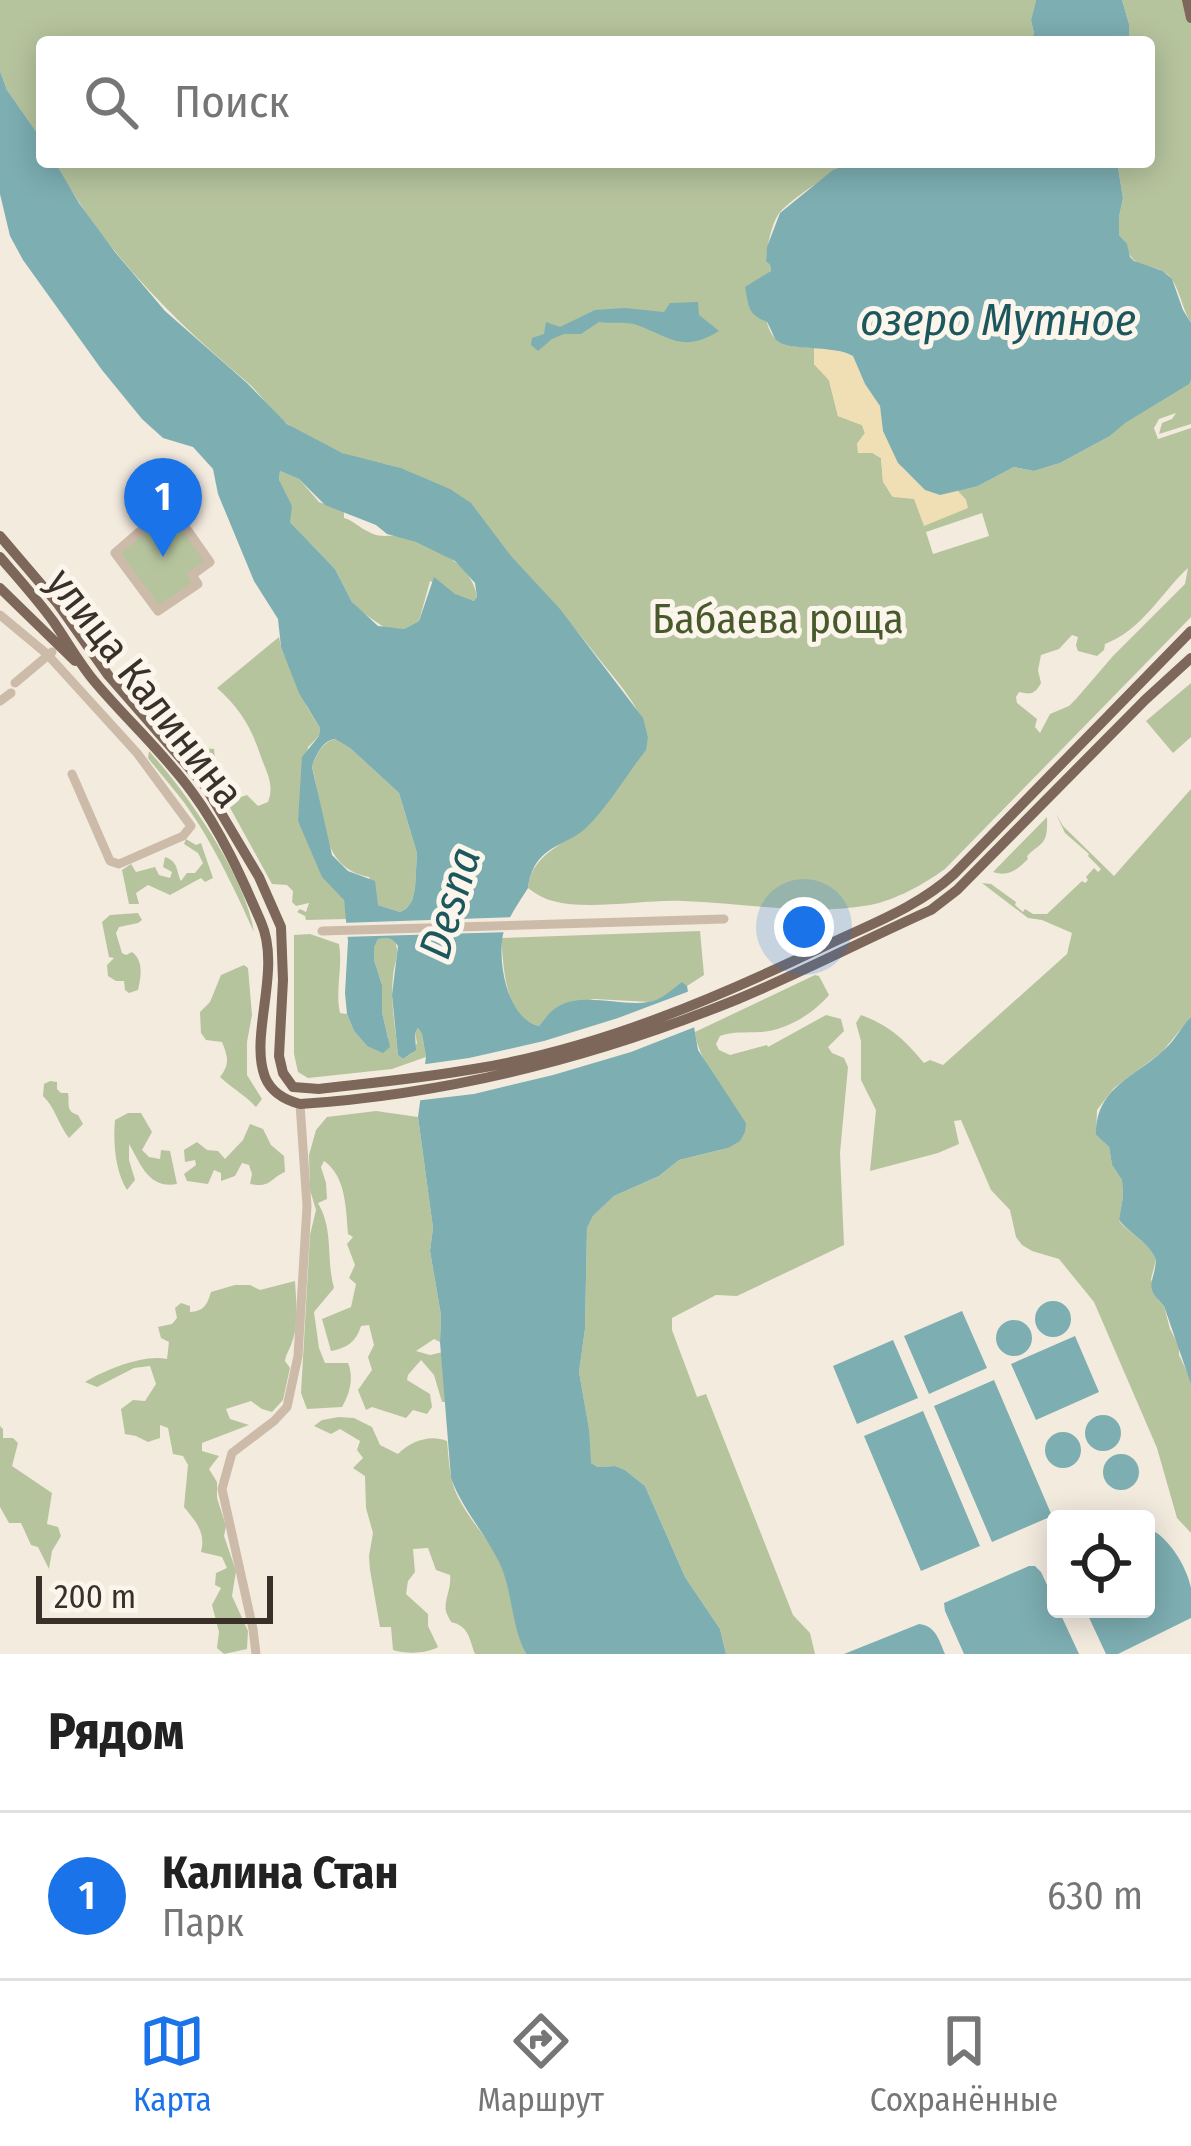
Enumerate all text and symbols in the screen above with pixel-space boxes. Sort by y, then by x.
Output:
search box [36,36,1155,168]
icon: search [78,69,144,135]
text: Поиск [174,75,289,129]
water label: озеро Мутное [860,293,1136,347]
pin: 1 [124,458,202,557]
street label: улица Калинина [36,558,254,818]
park label: Бабаева роща [652,594,904,644]
water label: Desna [408,841,492,965]
your location [774,897,834,957]
map controls [1047,1510,1155,1618]
button: locate [1047,1510,1155,1618]
scale bar [36,1570,273,1623]
text: 200 m [54,1577,136,1617]
text: Рядом [48,1701,184,1763]
text: Калина Стан [162,1846,398,1900]
text: 1 [79,1873,95,1919]
text: 630 m [1047,1873,1143,1919]
text: Парк [162,1900,244,1946]
tab: Карта [133,2008,212,2120]
tab: Маршрут [478,2008,604,2120]
tab: Сохранённые [870,2008,1058,2120]

